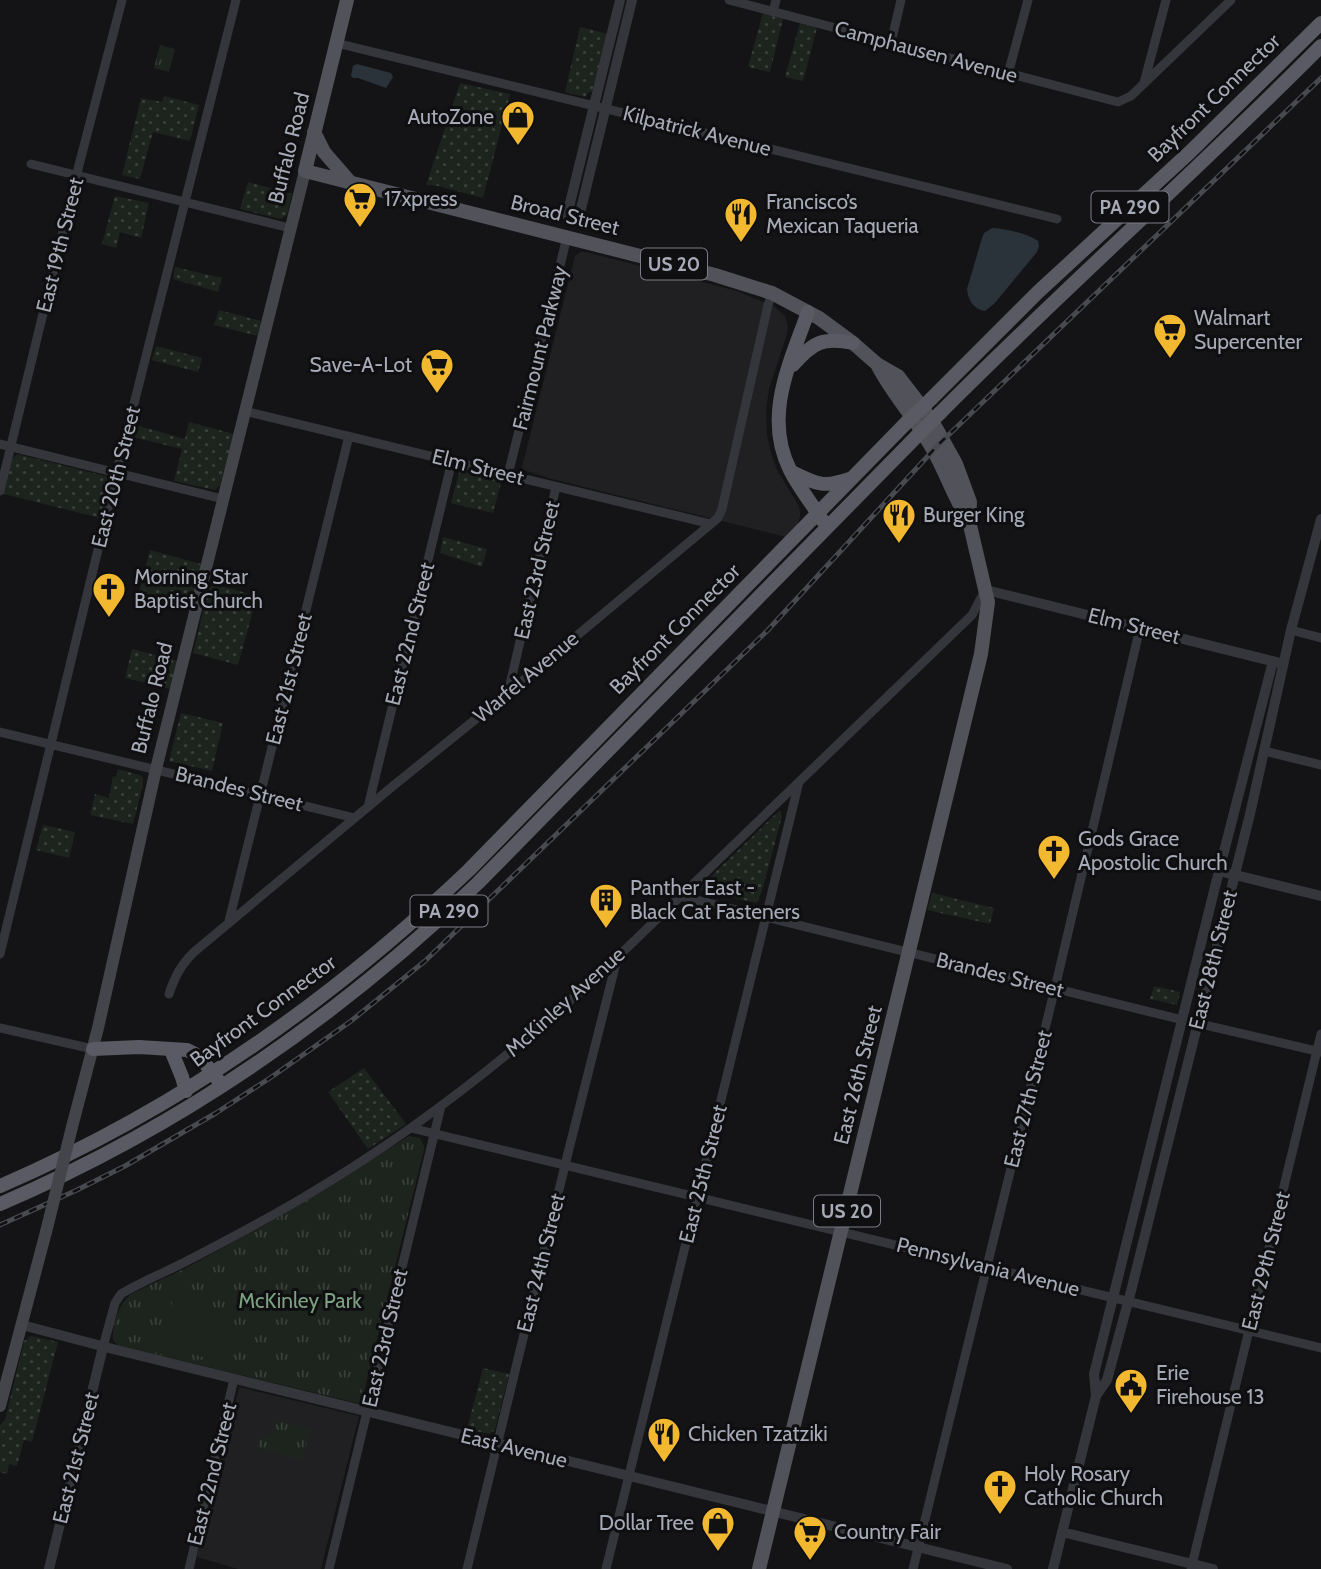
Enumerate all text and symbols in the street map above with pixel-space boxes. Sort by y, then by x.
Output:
street label: Camphausen Avenue [832,15,1020,88]
street label: Bayfront Connector [1142,28,1285,167]
street label: Buffalo Road [263,90,314,206]
shop icon: AutoZone [499,98,537,147]
street label: Kilpatrick Avenue [620,100,774,161]
place label: AutoZone [407,104,494,129]
street label: East 19th Street [31,175,88,315]
supermarket icon: 17xpress [341,180,379,229]
place label: 17xpress [384,186,458,211]
street label: Broad Street [508,189,622,240]
place label: Francisco’s Mexican Taqueria [766,189,919,238]
road number: PA 290 [1092,192,1168,223]
restaurant icon: Francisco’s Mexican Taqueria [722,195,760,244]
road number: US 20 [641,248,707,280]
street label: Fairmount Parkway [507,263,572,433]
place label: Walmart Supercenter [1194,305,1302,354]
supermarket icon: Walmart Supercenter [1151,311,1189,360]
supermarket icon: Save-A-Lot [418,346,456,395]
place label: Save-A-Lot [310,352,412,377]
street label: East 20th Street [86,403,145,550]
street label: Elm Street [430,443,527,490]
restaurant icon: Burger King [880,496,918,545]
street label: East 23rd Street [508,498,565,642]
place label: Burger King [923,502,1025,527]
street label: Bayfront Connector [604,558,745,699]
street label: East 22nd Street [380,560,439,708]
place label: Morning Star Baptist Church [134,564,263,613]
church icon: Morning Star Baptist Church [90,570,128,619]
street label: Elm Street [1086,602,1183,649]
street label: East 21st Street [260,611,317,747]
street label: Warfel Avenue [468,625,584,728]
street label: Buffalo Road [126,640,177,756]
street label: Brandes Street [173,761,305,816]
place label: Gods Grace Apostolic Church [1078,826,1228,875]
church icon: Gods Grace Apostolic Church [1035,832,1073,881]
place label: Panther East - Black Cat Fasteners [630,875,800,924]
building icon: Panther East - Black Cat Fasteners [587,881,625,930]
street label: East 28th Street [1183,887,1242,1032]
road number: PA 290 [410,896,488,926]
street label: McKinley Avenue [500,941,630,1062]
street label: Brandes Street [934,947,1066,1002]
street label: Bayfront Connector [185,949,341,1072]
street label: East 26th Street [828,1003,887,1147]
street label: East 27th Street [998,1027,1057,1170]
street label: East 25th Street [673,1102,732,1246]
street label: East 29th Street [1236,1189,1295,1333]
street label: East 24th Street [511,1191,570,1335]
road number: US 20 [814,1196,880,1226]
street label: Pennsylvania Avenue [894,1232,1083,1301]
street label: East 23rd Street [356,1266,413,1410]
park label: McKinley Park [238,1288,362,1313]
place label: Erie Firehouse 13 [1156,1360,1265,1409]
public building icon: Erie Firehouse 13 [1112,1366,1150,1415]
street label: East 21st Street [47,1390,104,1526]
street label: East 22nd Street [182,1400,241,1548]
restaurant icon: Chicken Tzatziki [645,1415,683,1464]
place label: Chicken Tzatziki [688,1421,828,1446]
street label: East Avenue [458,1422,570,1473]
place label: Holy Rosary Catholic Church [1024,1461,1163,1510]
church icon: Holy Rosary Catholic Church [981,1467,1019,1516]
shop icon: Dollar Tree [699,1504,737,1553]
place label: Dollar Tree [599,1510,694,1535]
supermarket icon: Country Fair [791,1513,829,1562]
place label: Country Fair [834,1519,941,1544]

